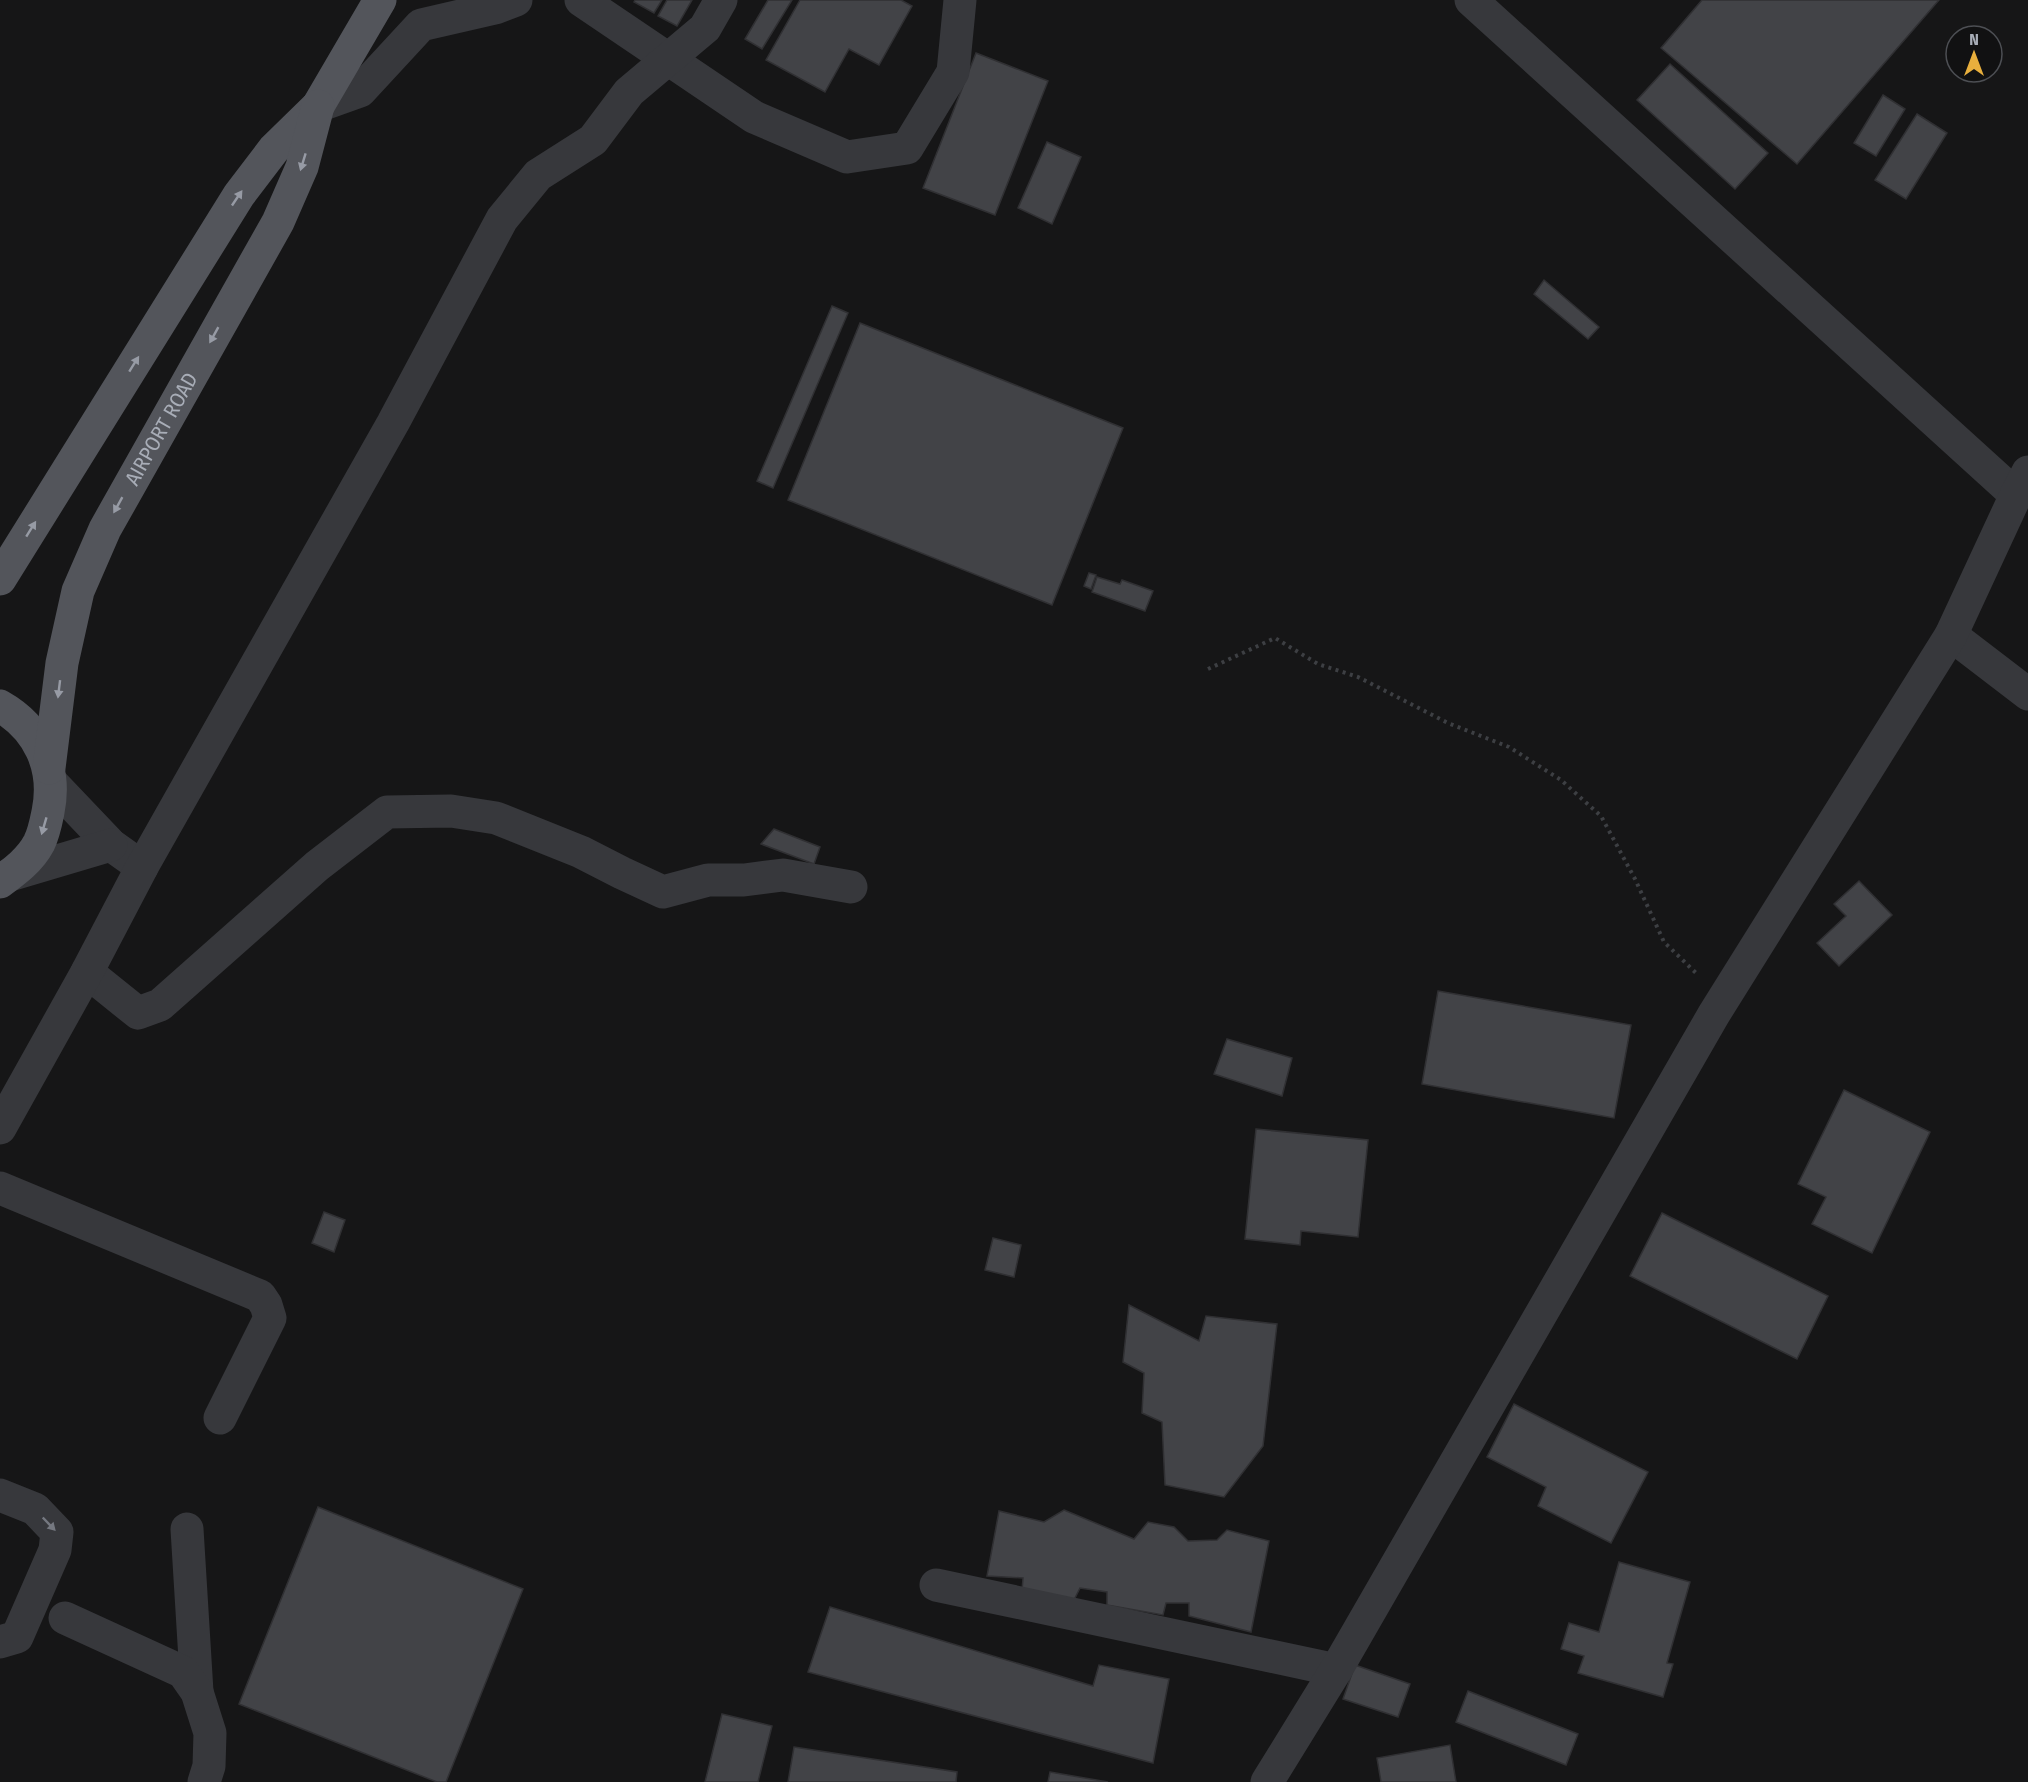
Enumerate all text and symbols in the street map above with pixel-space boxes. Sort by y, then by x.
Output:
north arrow [1944,24,2004,84]
text: N [1969,30,1979,49]
one-way arrow [298,153,307,171]
one-way arrow [231,190,242,206]
one-way arrow [209,327,219,344]
one-way arrow [128,356,139,372]
street label: AIRPORT ROAD [119,368,203,490]
one-way arrow [113,497,123,514]
one-way arrow [25,521,36,537]
one-way arrow [54,680,63,699]
one-way arrow [39,817,48,835]
one-way arrow [42,1517,56,1531]

